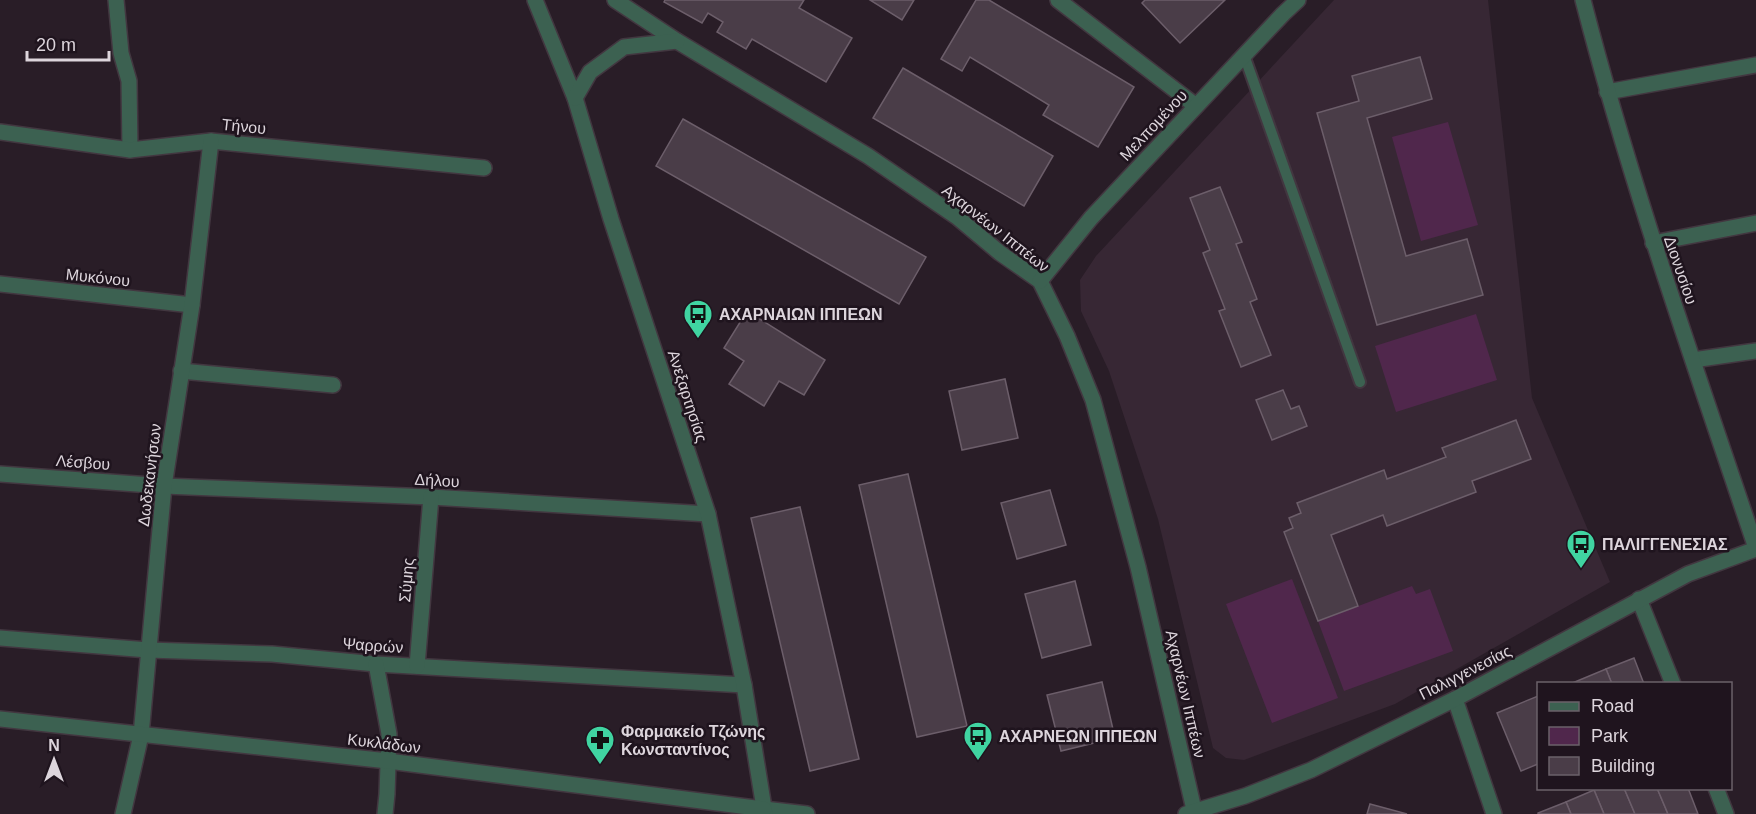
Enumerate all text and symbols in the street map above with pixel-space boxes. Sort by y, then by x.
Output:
scale bar [27,24,110,62]
text: 20 m [36,35,76,55]
street label: Μελπομένου [1116,87,1190,164]
street label: Τήνου [221,116,267,137]
street label: Αχαρνέων Ιππέων [939,181,1053,275]
street label: Διονυσίου [1661,234,1700,306]
street label: Μυκόνου [65,266,131,289]
bus stop icon: ΑΧΑΡΝΑΙΩΝ ΙΠΠΕΩΝ [682,298,714,340]
place label: ΑΧΑΡΝΑΙΩΝ ΙΠΠΕΩΝ [719,306,882,323]
street label: Ανεξαρτησίας [664,348,711,445]
street label: Δωδεκανήσων [135,423,164,527]
street label: Λέσβου [55,452,111,473]
street label: Δήλου [414,471,460,490]
bus stop icon: ΠΑΛΙΓΓΕΝΕΣΙΑΣ [1565,528,1597,570]
place label: ΠΑΛΙΓΓΕΝΕΣΙΑΣ [1602,536,1728,553]
street label: Σύμης [396,557,417,603]
street label: Αχαρνέων Ιππέων [1163,628,1209,760]
street label: Ψαρρών [342,635,404,656]
street label: Παλιγγενεσίας [1416,642,1514,703]
legend [1537,682,1732,790]
text: Road [1591,696,1634,716]
bus stop icon: ΑΧΑΡΝΕΩΝ ΙΠΠΕΩΝ [962,720,994,762]
place label: Φαρμακείο Τζώνης Κωνσταντίνος [621,723,765,759]
pharmacy icon: Φαρμακείο Τζώνης Κωνσταντίνος [584,724,616,766]
text: Park [1591,726,1629,746]
place label: ΑΧΑΡΝΕΩΝ ΙΠΠΕΩΝ [999,728,1157,745]
north arrow [24,730,84,790]
street label: Κυκλάδων [346,731,422,756]
text: N [48,737,60,754]
text: Building [1591,756,1655,776]

